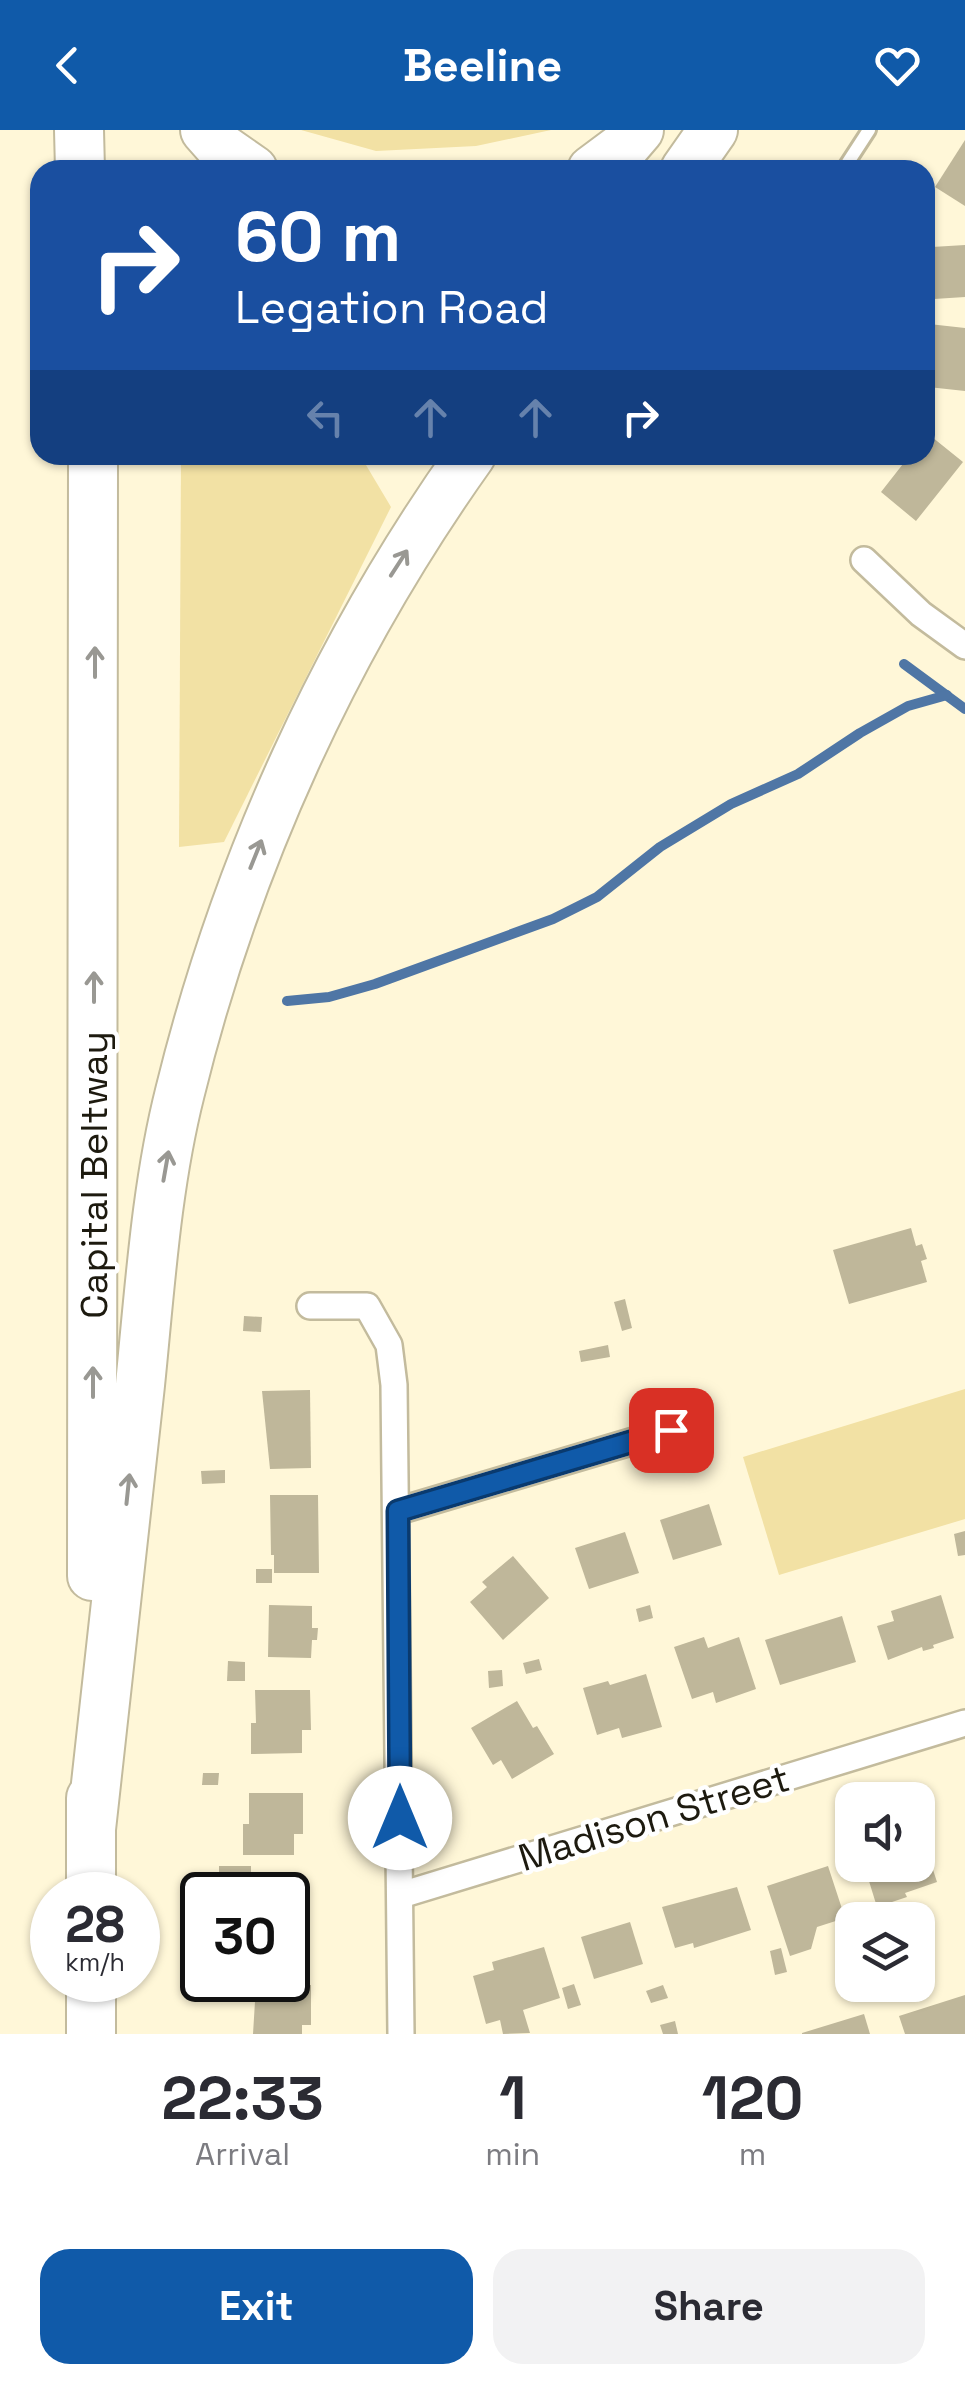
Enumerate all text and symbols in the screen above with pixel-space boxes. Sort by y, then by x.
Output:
text: Beeline [403,37,562,94]
icon: back [40,38,95,93]
icon: heart [870,38,925,93]
text: 60 m [235,192,401,281]
icon: right [70,200,200,330]
text: Legation Road [235,279,549,336]
icon: left [298,390,353,445]
icon: ahead [403,390,458,445]
icon: ahead [508,390,563,445]
icon: right [613,390,668,445]
one-way arrow [388,549,409,578]
one-way arrow [86,646,104,678]
one-way arrow [248,839,266,870]
one-way arrow [84,971,104,1004]
street label: Capital Beltway [70,1031,118,1319]
one-way arrow [157,1150,176,1183]
one-way arrow [84,1366,102,1398]
pin [629,1388,714,1473]
icon: arrive [644,1403,699,1458]
one-way arrow [119,1473,138,1505]
street label: Madison Street [513,1754,795,1882]
position arrow [348,1766,452,1870]
map controls [835,1782,935,2002]
button: sound [835,1782,935,1882]
speed limit sign: 30 [180,1872,310,2002]
text: 28 [65,1893,125,1957]
button: layers [835,1902,935,2002]
text: km/h [65,1946,125,1978]
text: 22:33 [162,2060,324,2137]
text: 1 [499,2060,526,2137]
text: 120 [702,2060,803,2137]
text: Arrival [195,2134,290,2174]
text: min [485,2134,540,2174]
text: m [739,2134,766,2174]
button: Exit [40,2249,473,2364]
button: Share [493,2249,925,2364]

